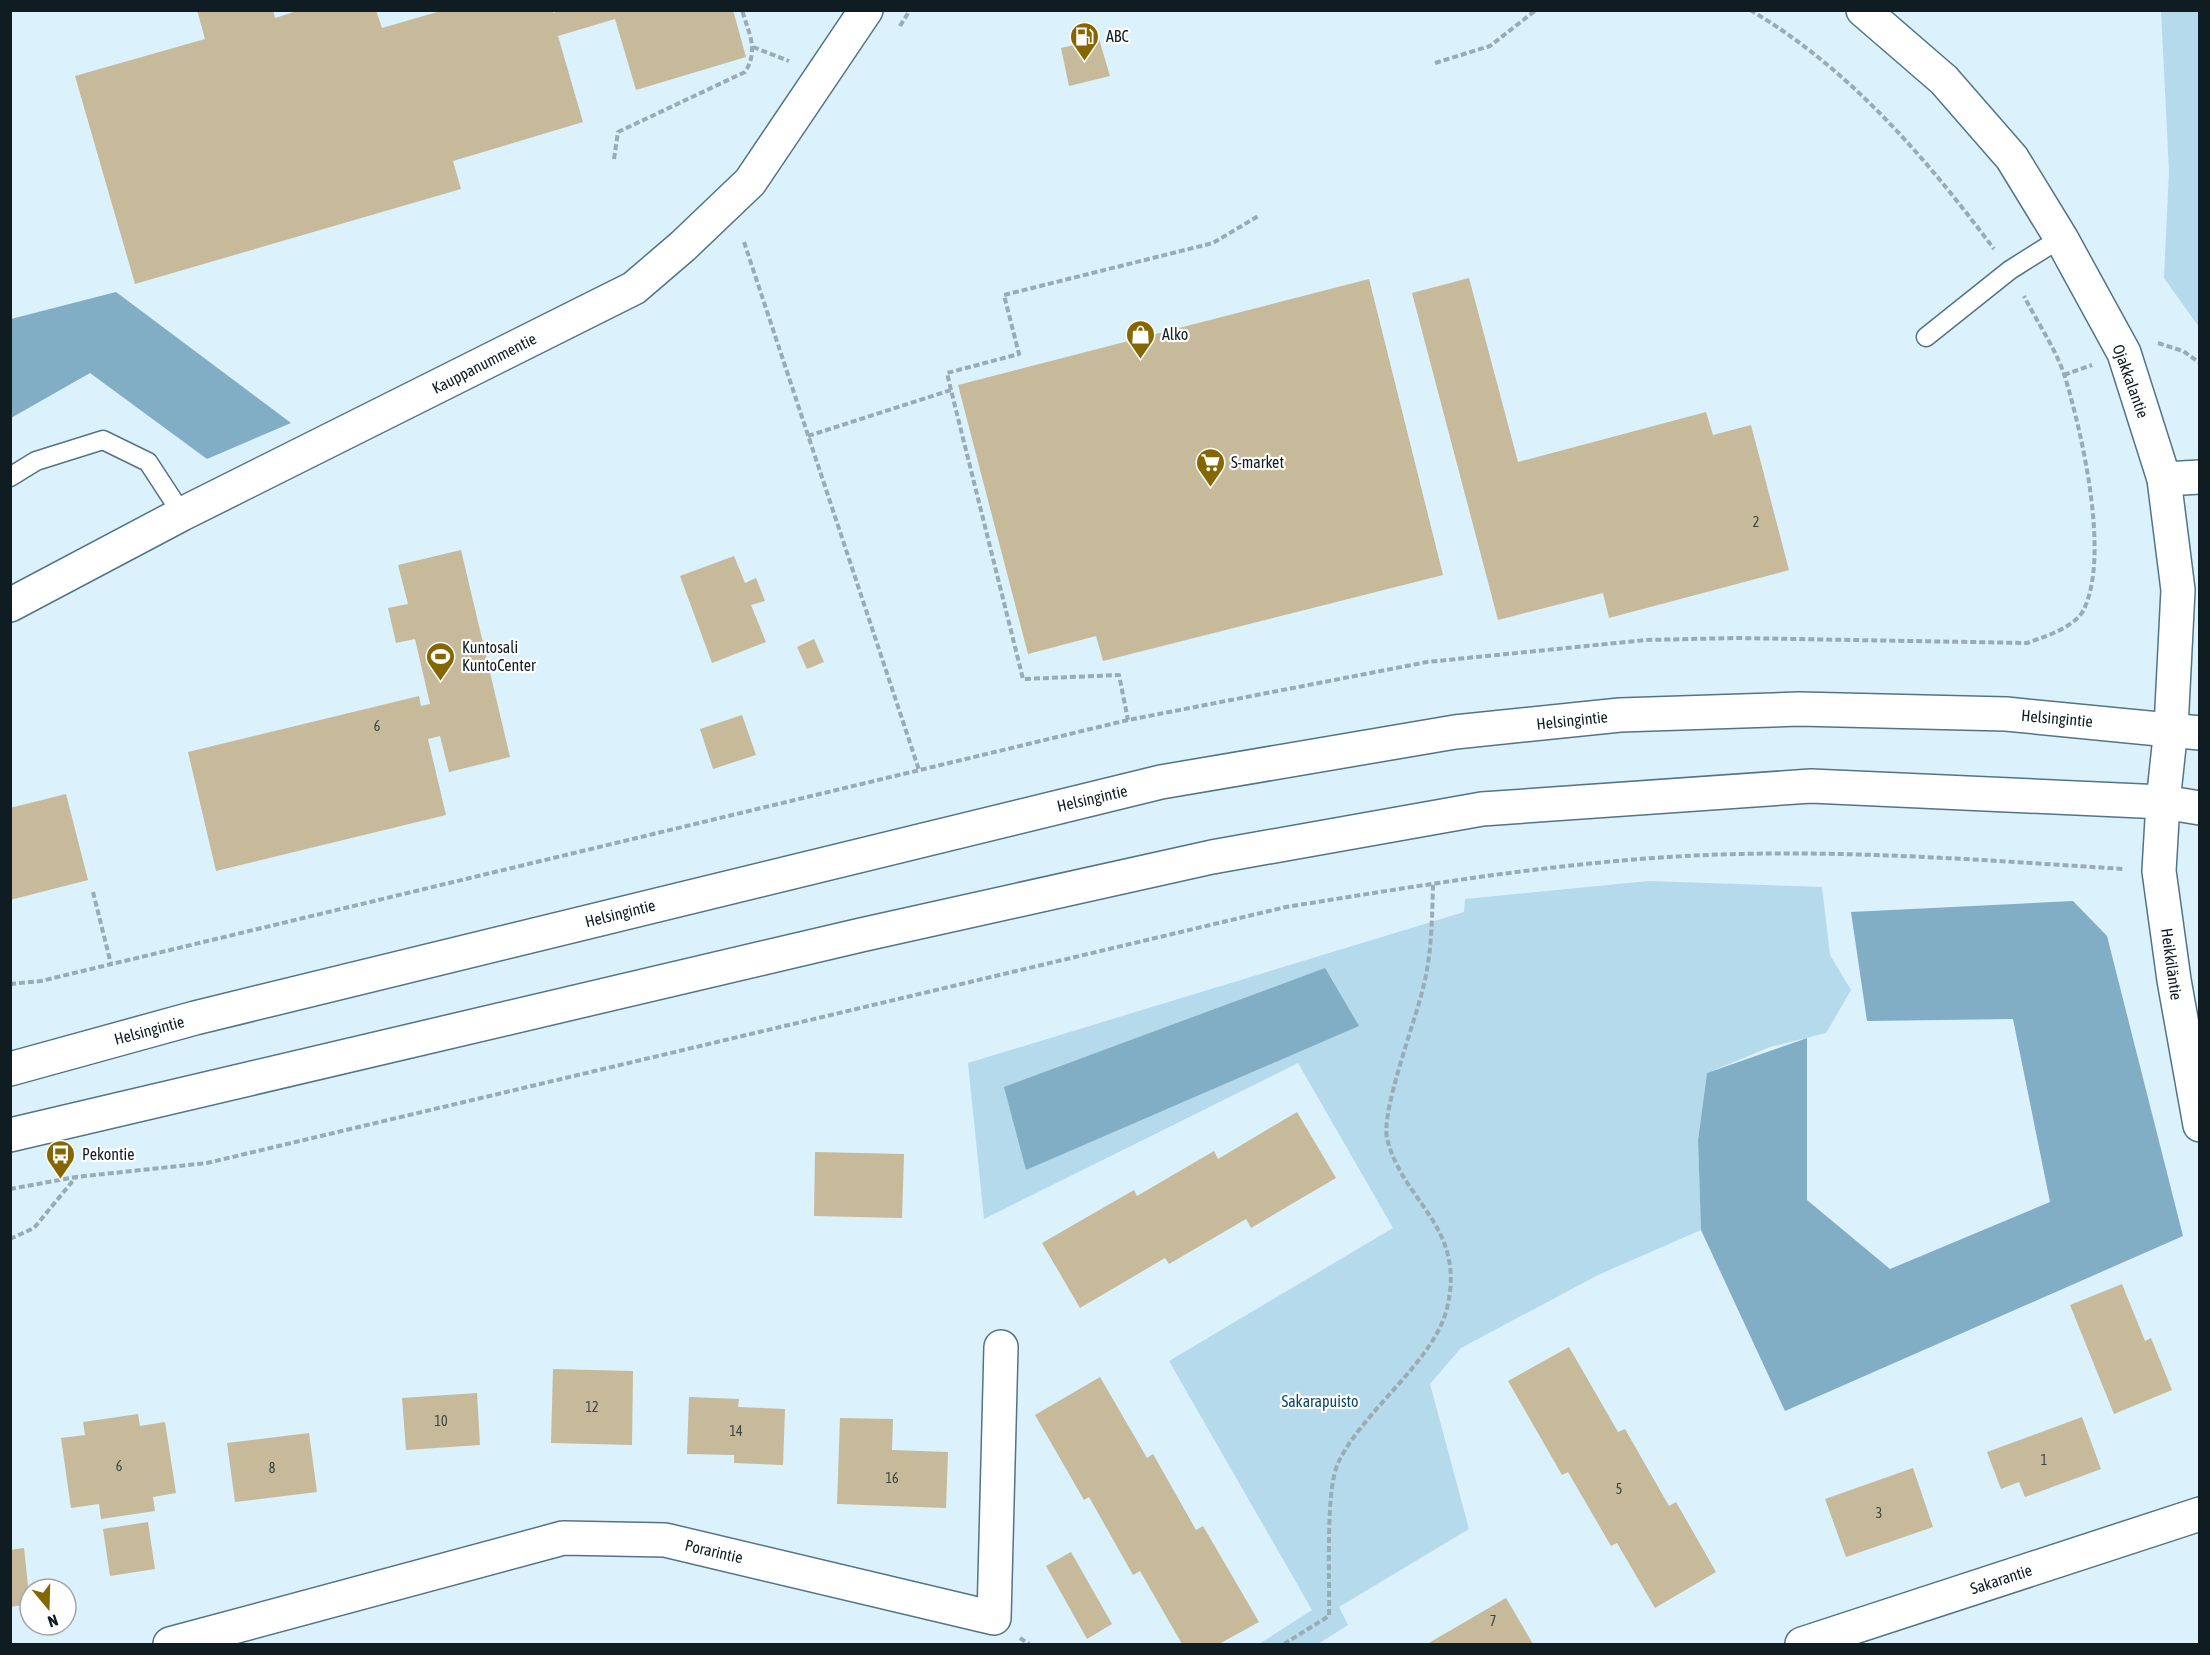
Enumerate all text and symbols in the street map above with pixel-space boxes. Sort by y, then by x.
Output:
fuel station icon: ABC [1069,20,1101,62]
place label: ABC [1106,27,1129,45]
shop icon: Alko [1125,318,1157,360]
place label: Alko [1162,325,1188,343]
street label: Kauppanummentie [429,329,540,398]
street label: Ojakkalantie [2108,342,2153,421]
supermarket icon: S-market [1194,446,1226,488]
place label: S-market [1231,453,1284,471]
house number: 2 [1753,514,1759,530]
place label: Kuntosali KuntoCenter [462,638,536,674]
sports icon: Kuntosali KuntoCenter [425,640,457,682]
street label: Helsingintie [2020,706,2094,731]
street label: Helsingintie [1535,707,1609,734]
house number: 6 [374,718,381,734]
street label: Helsingintie [1055,781,1129,816]
street label: Helsingintie [583,896,657,931]
street label: Heikkiläntie [2158,927,2186,1001]
street label: Helsingintie [112,1012,186,1049]
bus stop icon: Pekontie [45,1138,77,1180]
place label: Pekontie [82,1145,135,1163]
park label: Sakarapuisto [1281,1392,1359,1411]
house number: 12 [585,1399,599,1415]
house number: 10 [434,1413,448,1429]
house number: 14 [729,1423,743,1439]
house number: 1 [2041,1452,2047,1468]
house number: 6 [116,1458,123,1474]
house number: 8 [269,1460,276,1476]
house number: 16 [885,1470,899,1486]
house number: 5 [1616,1481,1622,1497]
house number: 3 [1876,1505,1882,1521]
street label: Porarintie [683,1536,745,1566]
street label: Sakarantie [1968,1561,2034,1597]
north arrow [18,1577,78,1637]
text: N [45,1611,60,1631]
house number: 7 [1490,1613,1496,1629]

